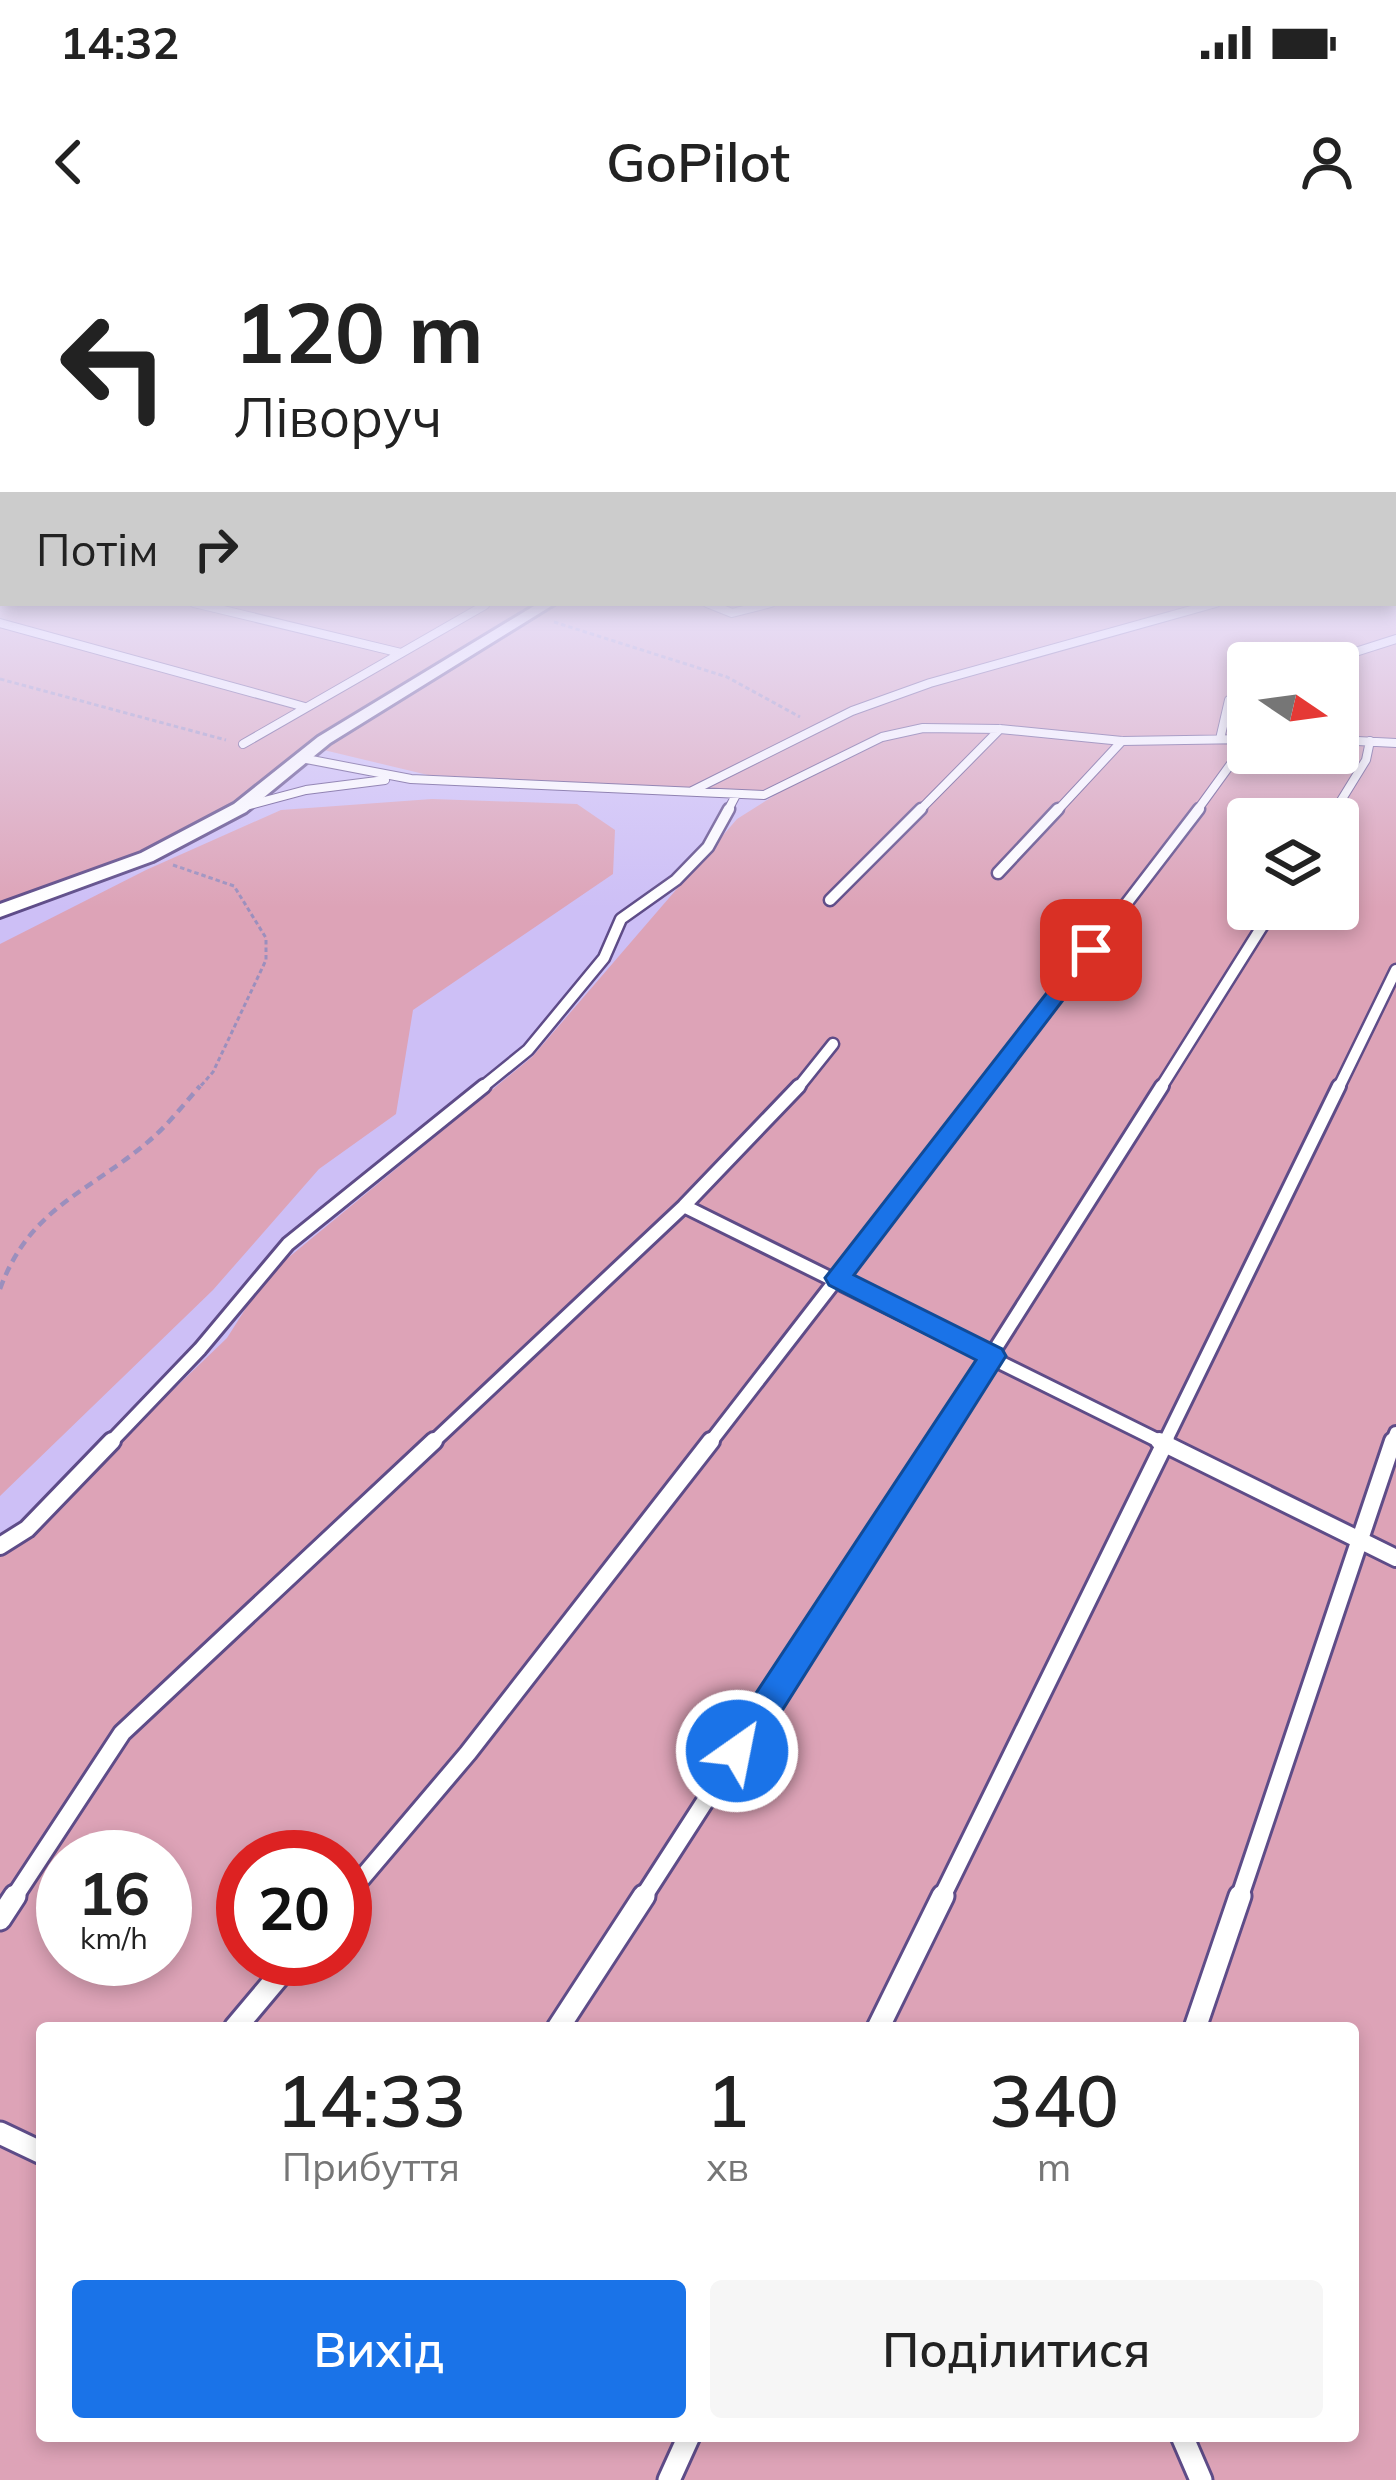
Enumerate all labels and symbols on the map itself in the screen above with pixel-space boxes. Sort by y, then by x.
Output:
north arrow [1227,642,1359,774]
pin [1040,899,1142,1001]
position arrow [674,1688,800,1814]
speed limit sign: 20 [216,1830,372,1986]

